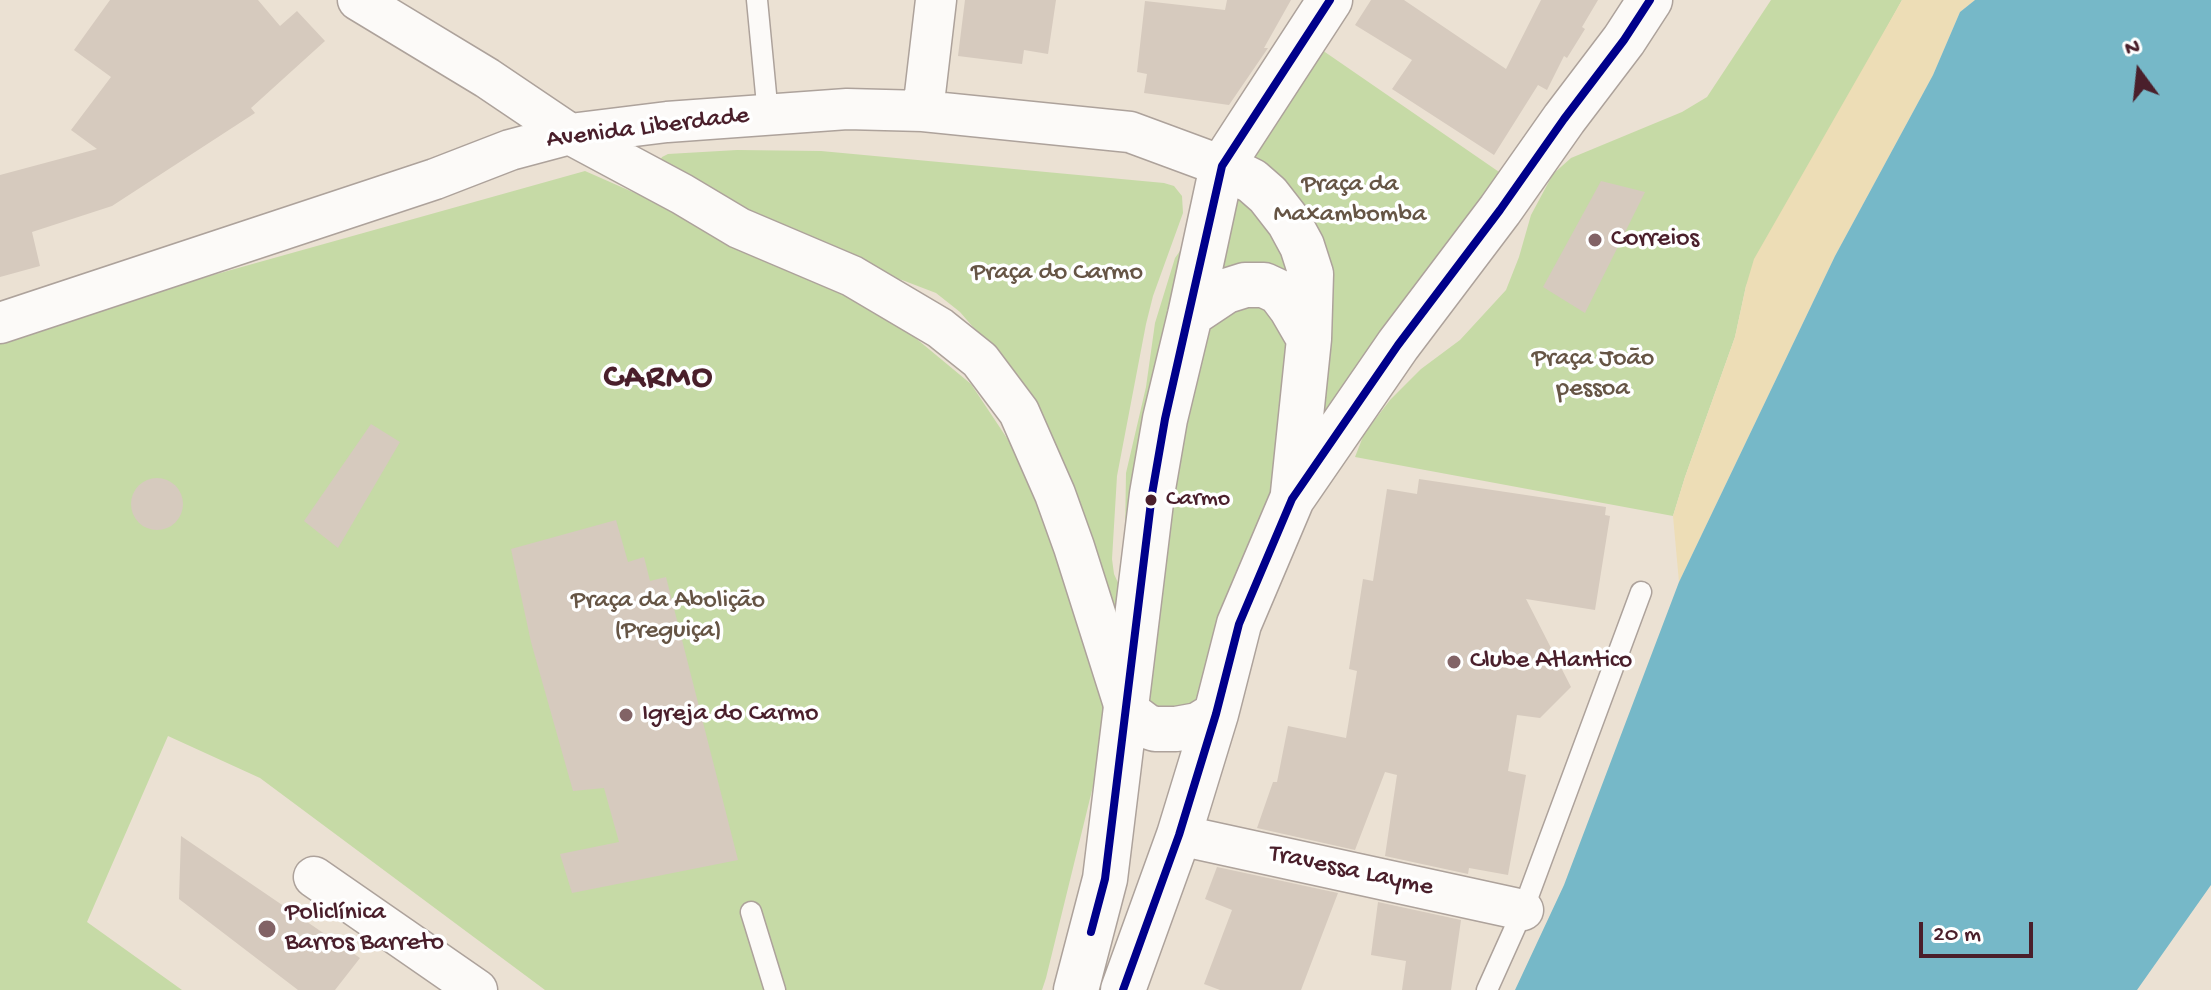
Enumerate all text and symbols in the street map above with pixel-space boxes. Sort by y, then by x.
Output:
north arrow [2099,32,2179,112]
text: N [2122,34,2143,63]
street label: Avenida Liberdade [545,101,751,157]
park label: Praça da Maxambomba [1274,170,1426,232]
place label: Correios [1611,224,1699,256]
marker: Correios [1586,231,1604,249]
park label: Praça do Carmo [971,258,1143,290]
park label: Praça João pessoa [1532,344,1654,406]
district label: CARMO [604,360,714,400]
place label: Carmo [1166,486,1230,514]
marker: Carmo [1143,492,1159,508]
park label: Praça da Abolição (Preguiça) [571,586,765,648]
place label: Clube Atlantico [1470,646,1632,678]
marker: Clube Atlantico [1445,653,1463,671]
place label: Igreja do Carmo [642,699,818,731]
marker: Igreja do Carmo [617,706,635,724]
street label: Travessa Layme [1266,839,1436,905]
place label: Policlínica Barros Barreto [285,898,444,960]
scale bar [1923,906,2037,956]
marker: Policlínica Barros Barreto [256,918,278,940]
text: 20 m [1933,921,1981,950]

